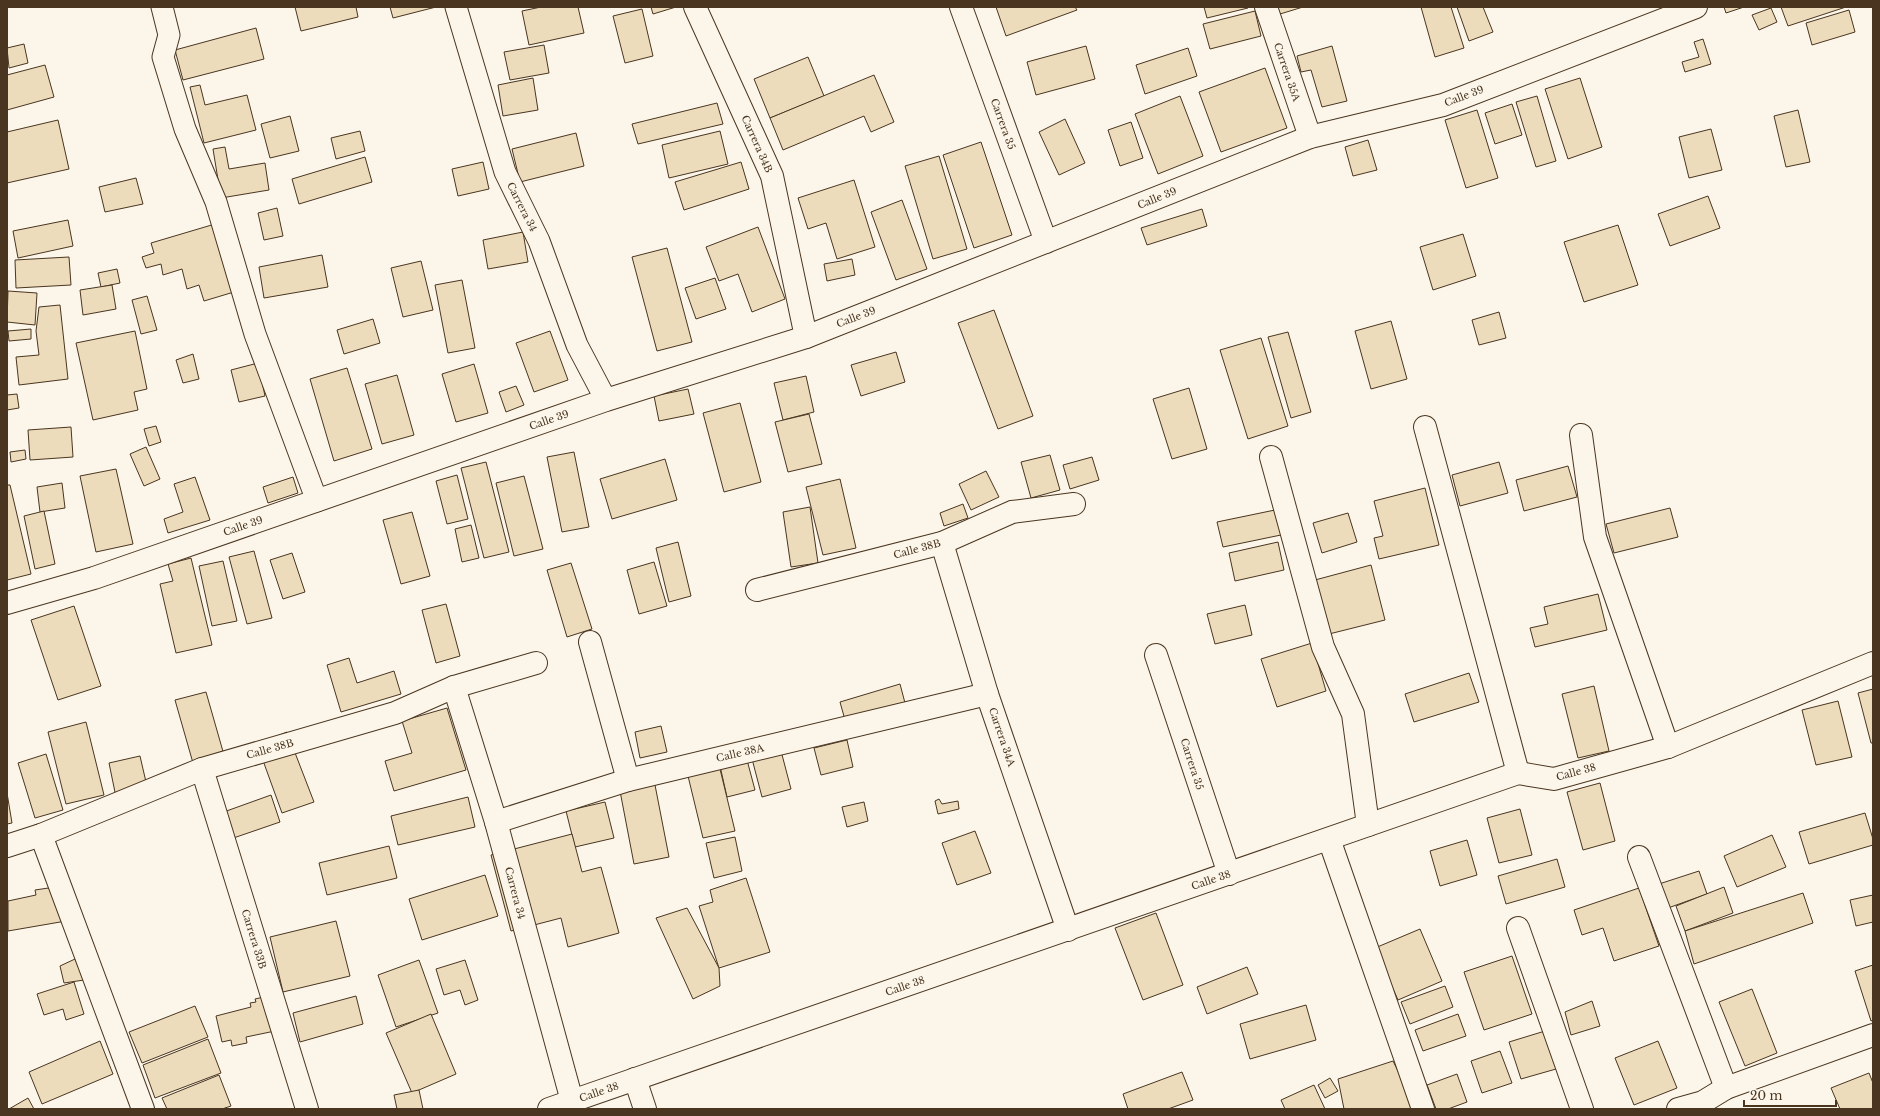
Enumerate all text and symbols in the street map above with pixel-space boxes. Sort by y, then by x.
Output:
street label: Carrera 35A [1271,41,1303,103]
street label: Calle 39 [1442,83,1486,109]
street label: Carrera 35 [988,97,1018,152]
street label: Carrera 34B [739,113,776,175]
street label: Carrera 34 [504,180,540,234]
street label: Calle 39 [1135,184,1179,212]
street label: Calle 39 [834,304,878,330]
street label: Calle 39 [527,407,571,433]
street label: Calle 39 [221,513,265,539]
street label: Calle 38B [892,536,942,562]
street label: Carrera 34A [986,706,1018,768]
street label: Calle 38B [245,736,295,762]
street label: Carrera 35 [1178,736,1207,792]
street label: Calle 38A [715,741,765,765]
street label: Calle 38 [1555,760,1597,784]
street label: Carrera 34 [502,865,528,921]
street label: Calle 38 [1190,867,1232,893]
street label: Carrera 33B [239,908,269,971]
street label: Calle 38 [884,973,926,999]
street label: Calle 38 [578,1079,620,1105]
scale bar [1744,1082,1836,1108]
text: 20 m [1750,1088,1782,1103]

